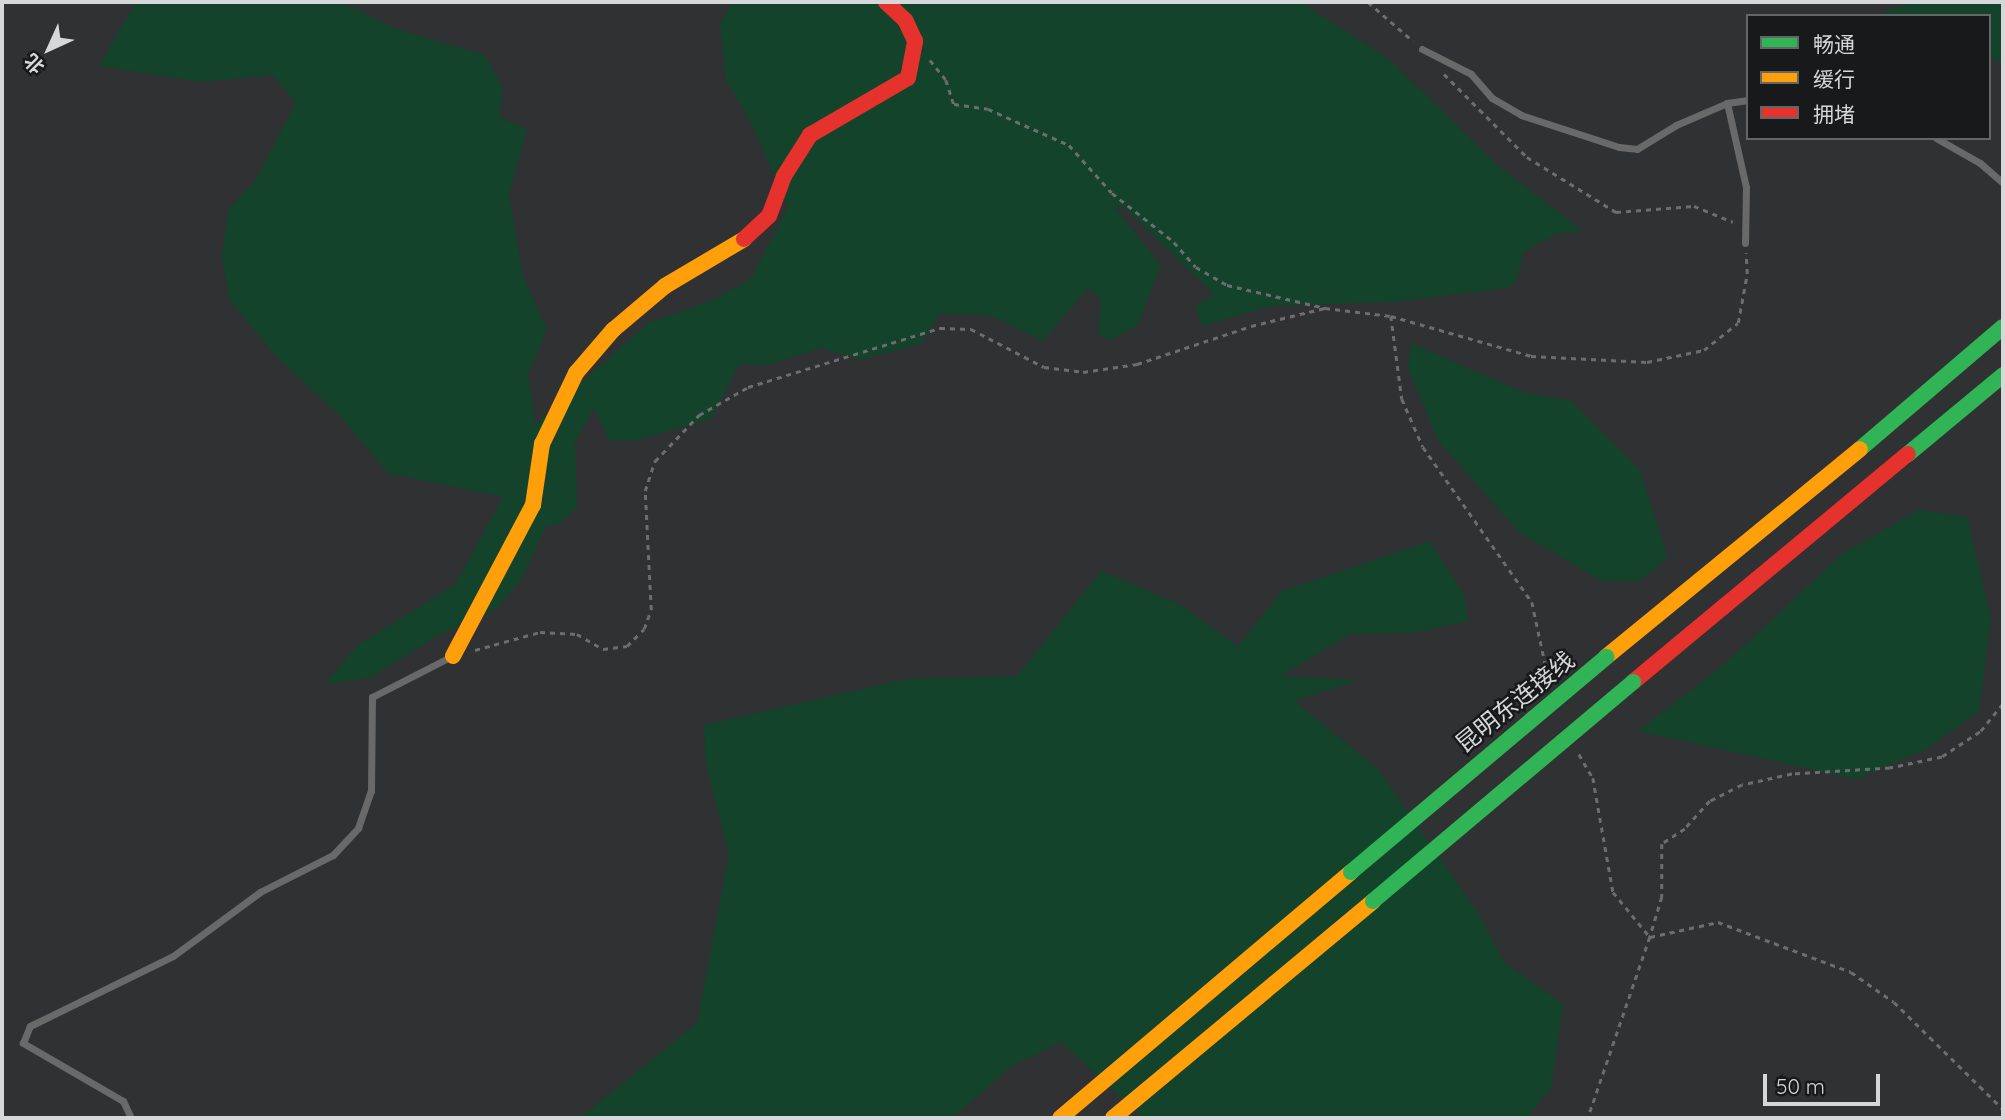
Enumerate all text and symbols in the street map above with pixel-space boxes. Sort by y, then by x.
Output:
north arrow [14,14,84,84]
legend [1746,14,1991,140]
text: 畅通 [1813,31,1855,57]
text: 北 [19,49,49,79]
text: 缓行 [1813,66,1855,92]
text: 拥堵 [1813,101,1855,127]
street label: 昆明东连接线 [1450,645,1580,759]
scale bar [1767,1060,1884,1104]
text: 50 m [1776,1073,1825,1099]

